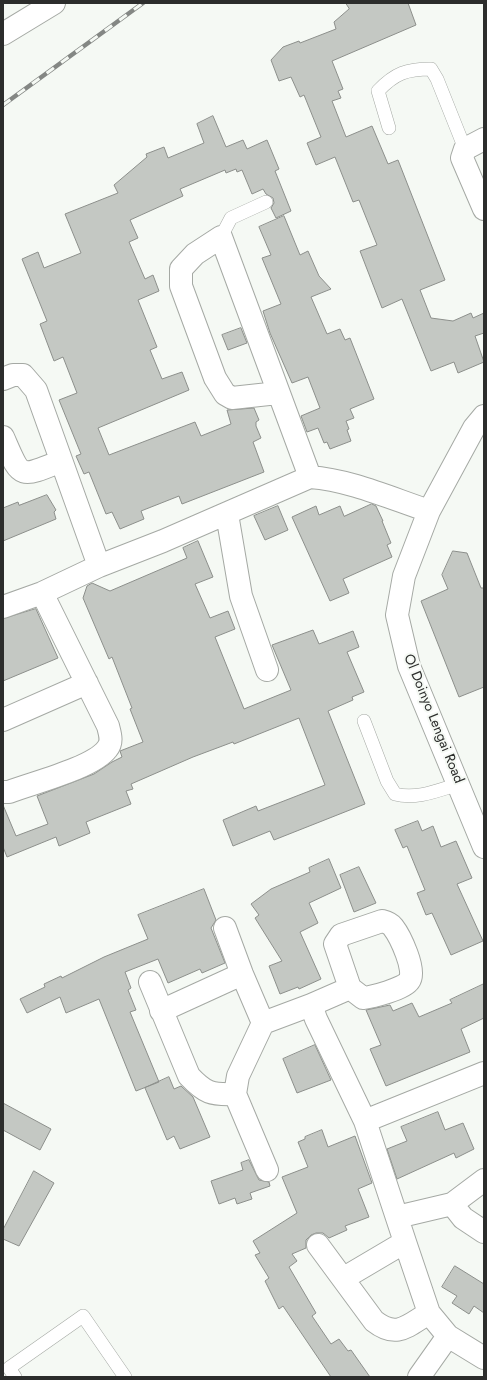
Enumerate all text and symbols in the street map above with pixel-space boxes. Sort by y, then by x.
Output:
street label: Ol Doinyo Lengai Road [399,652,467,786]

